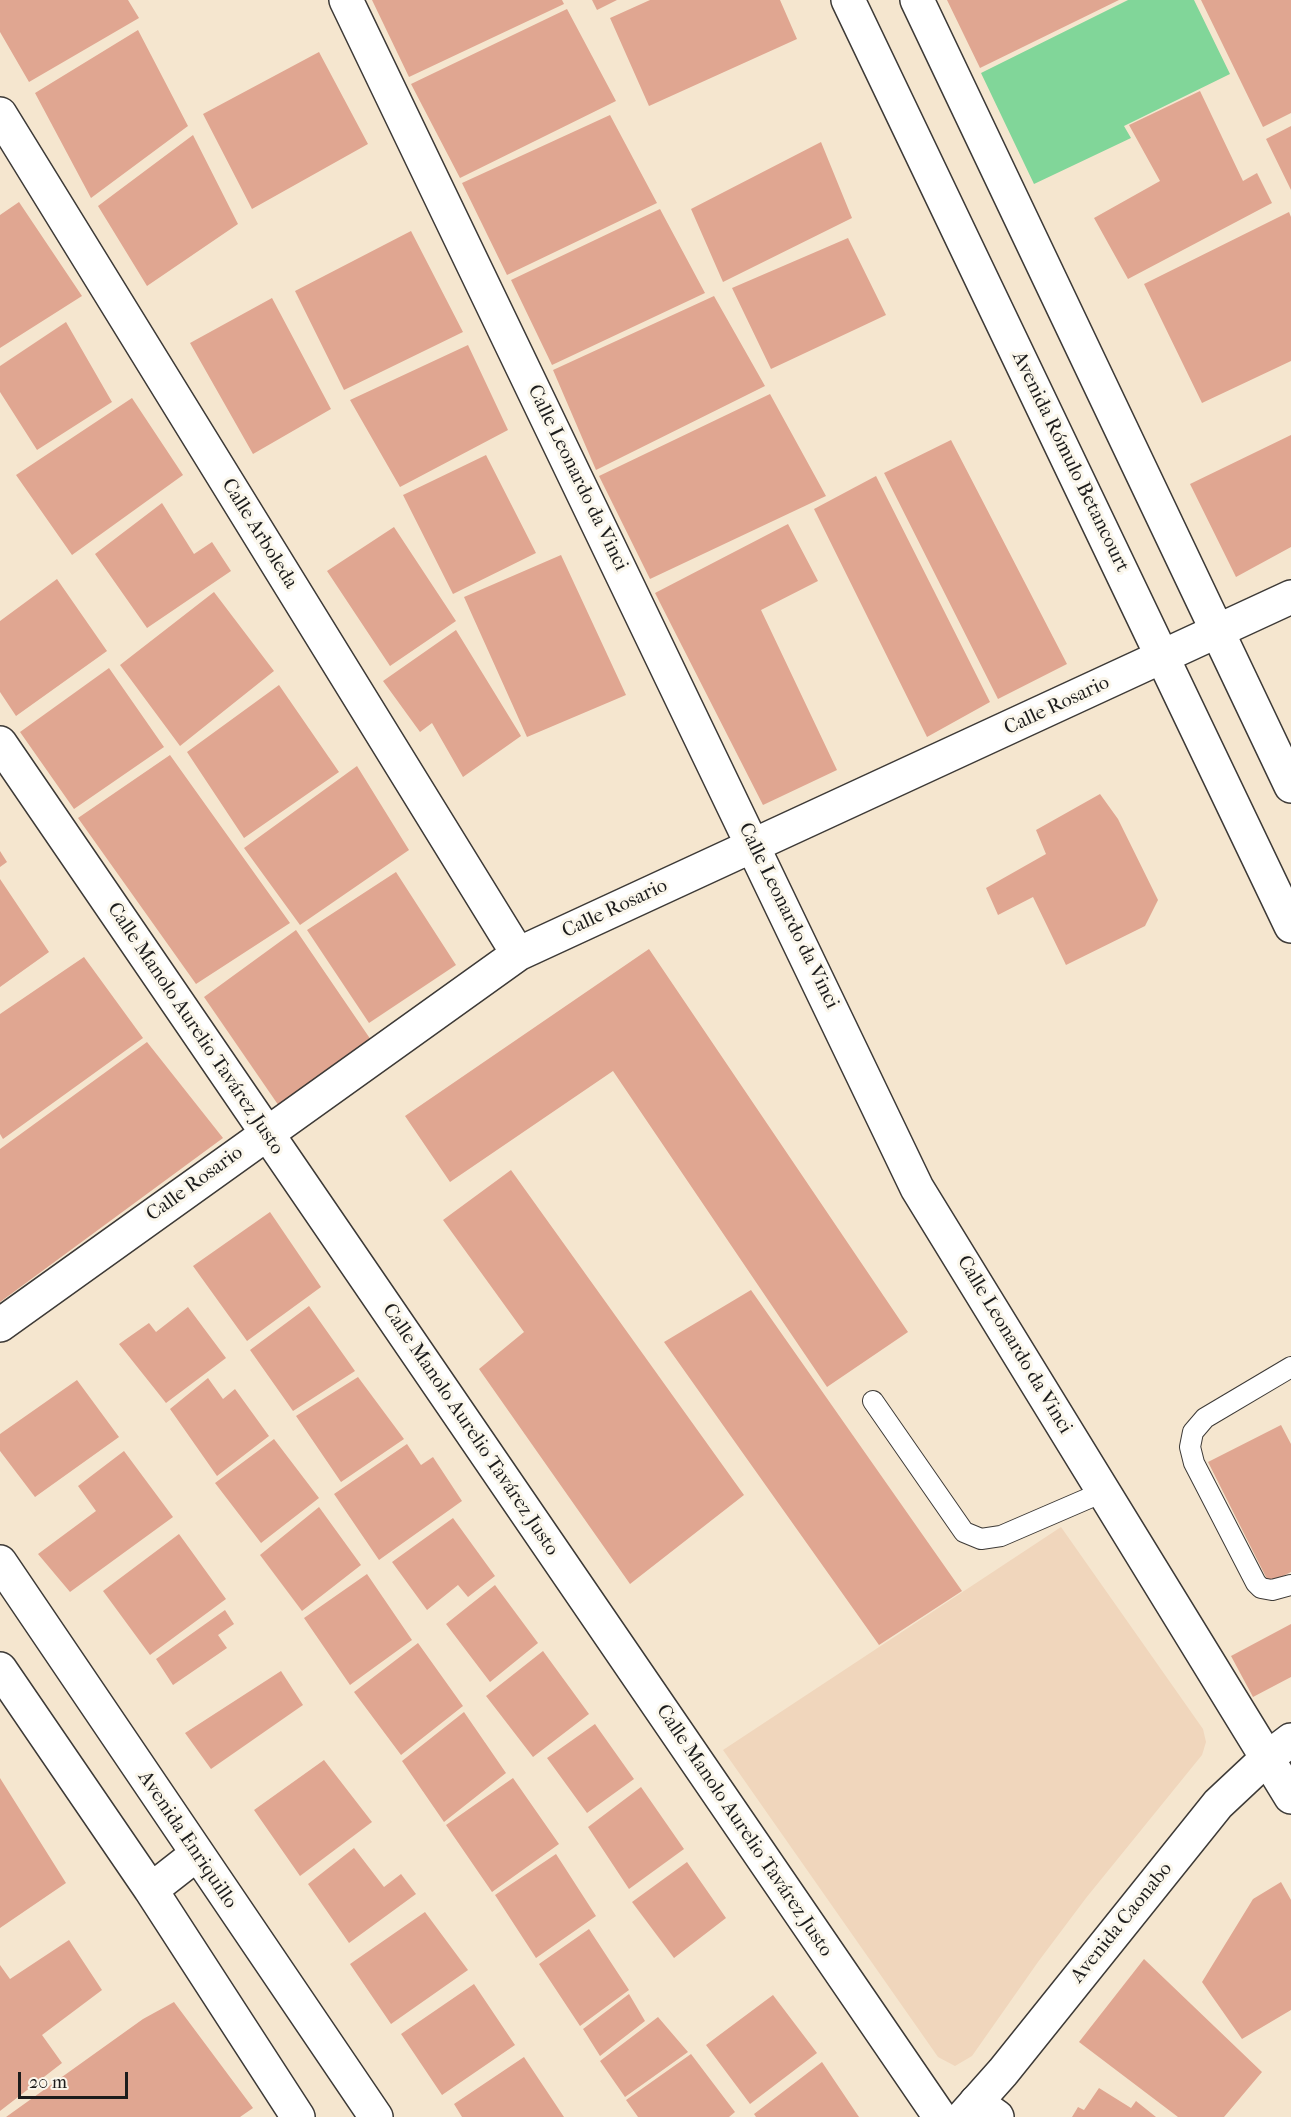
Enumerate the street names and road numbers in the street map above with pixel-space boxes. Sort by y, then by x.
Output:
street label: Avenida Rómulo Betancourt [1006,348,1134,576]
street label: Calle Leonardo da Vinci [522,381,632,575]
street label: Calle Arboleda [216,475,302,593]
street label: Calle Rosario [1001,671,1113,741]
street label: Calle Leonardo da Vinci [733,819,843,1013]
street label: Calle Rosario [559,874,671,944]
street label: Calle Manolo Aurelio Tavárez Justo [101,898,289,1160]
street label: Calle Rosario [142,1141,248,1227]
street label: Calle Leonardo da Vinci [951,1251,1077,1439]
street label: Calle Manolo Aurelio Tavárez Justo [376,1299,564,1561]
street label: Calle Manolo Aurelio Tavárez Justo [650,1700,838,1962]
street label: Avenida Enriquillo [132,1767,242,1913]
street label: Avenida Caonabo [1066,1858,1178,1988]

